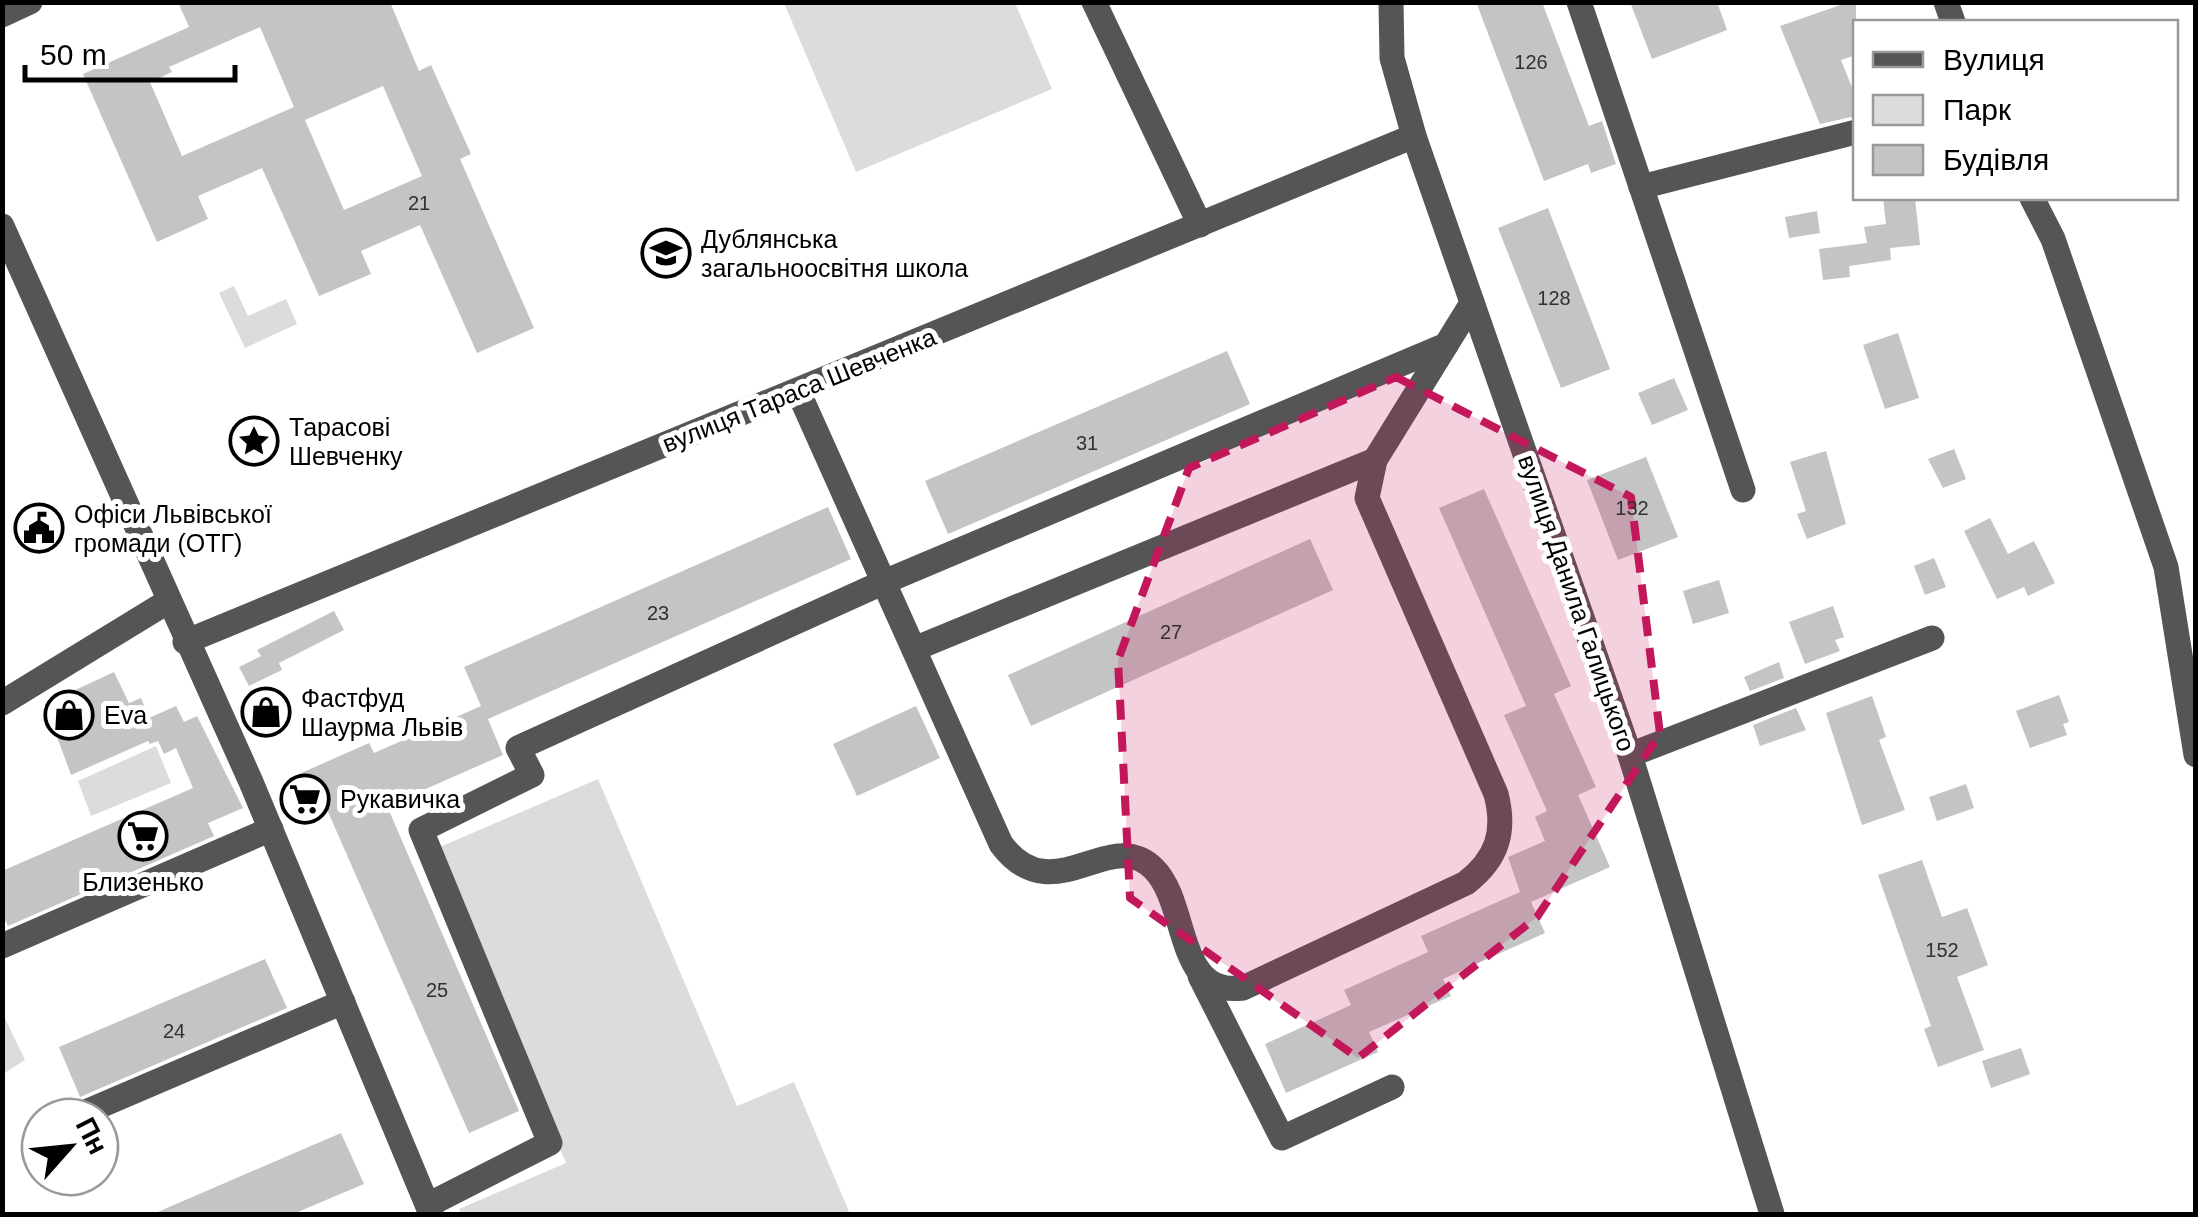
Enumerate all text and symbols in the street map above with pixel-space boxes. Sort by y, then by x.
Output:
scale bar [25,20,235,82]
legend [1853,20,2178,200]
text: 50 m [40,38,107,71]
text: Вулиця [1943,43,2045,76]
house number: 126 [1514,51,1548,73]
text: Парк [1943,93,2012,126]
text: Будівля [1943,143,2049,176]
house number: 21 [408,192,430,214]
place label: Дублянська загальноосвітня школа [701,225,968,282]
school or university icon: Дублянська загальноосвітня школа [640,227,692,279]
house number: 128 [1537,287,1571,309]
street label: вулиця Тараса Шевченка [658,322,940,458]
place label: Тарасові Шевченку [289,413,403,470]
place icon: Тарасові Шевченку [228,415,280,467]
house number: 31 [1076,432,1098,454]
street label: вулиця Данила Галицького [1513,451,1641,755]
house number: 132 [1615,497,1649,519]
place label: Офіси Львівської громади (ОТГ) [74,500,272,557]
public building icon: Офіси Львівської громади (ОТГ) [13,502,65,554]
house number: 23 [647,602,669,624]
house number: 27 [1160,621,1182,643]
place label: Фастфуд Шаурма Львів [301,684,463,741]
shop icon: Фастфуд Шаурма Львів [240,686,292,738]
shop icon: Eva [43,689,95,741]
place label: Eva [104,701,147,729]
supermarket icon: Рукавичка [279,773,331,825]
place label: Рукавичка [340,785,460,813]
supermarket icon: Близенько [117,810,169,862]
place label: Близенько [82,868,204,896]
house number: 152 [1925,939,1959,961]
house number: 25 [426,979,448,1001]
house number: 24 [163,1020,185,1042]
north arrow [20,1097,120,1197]
text: Пн [70,1112,114,1159]

